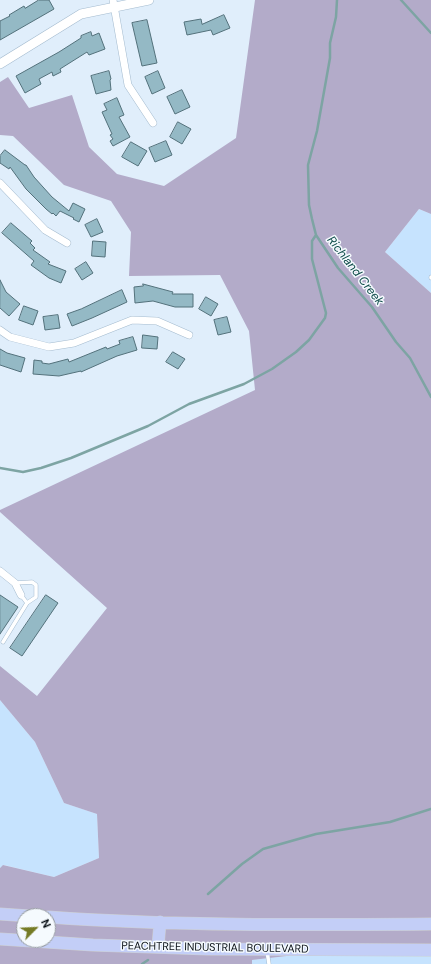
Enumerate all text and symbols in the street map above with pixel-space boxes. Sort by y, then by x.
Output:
water label: Richland Creek [324,234,386,308]
north arrow [16,908,56,948]
text: N [38,917,54,930]
street label: PEACHTREE INDUSTRIAL BOULEVARD [121,940,309,956]

